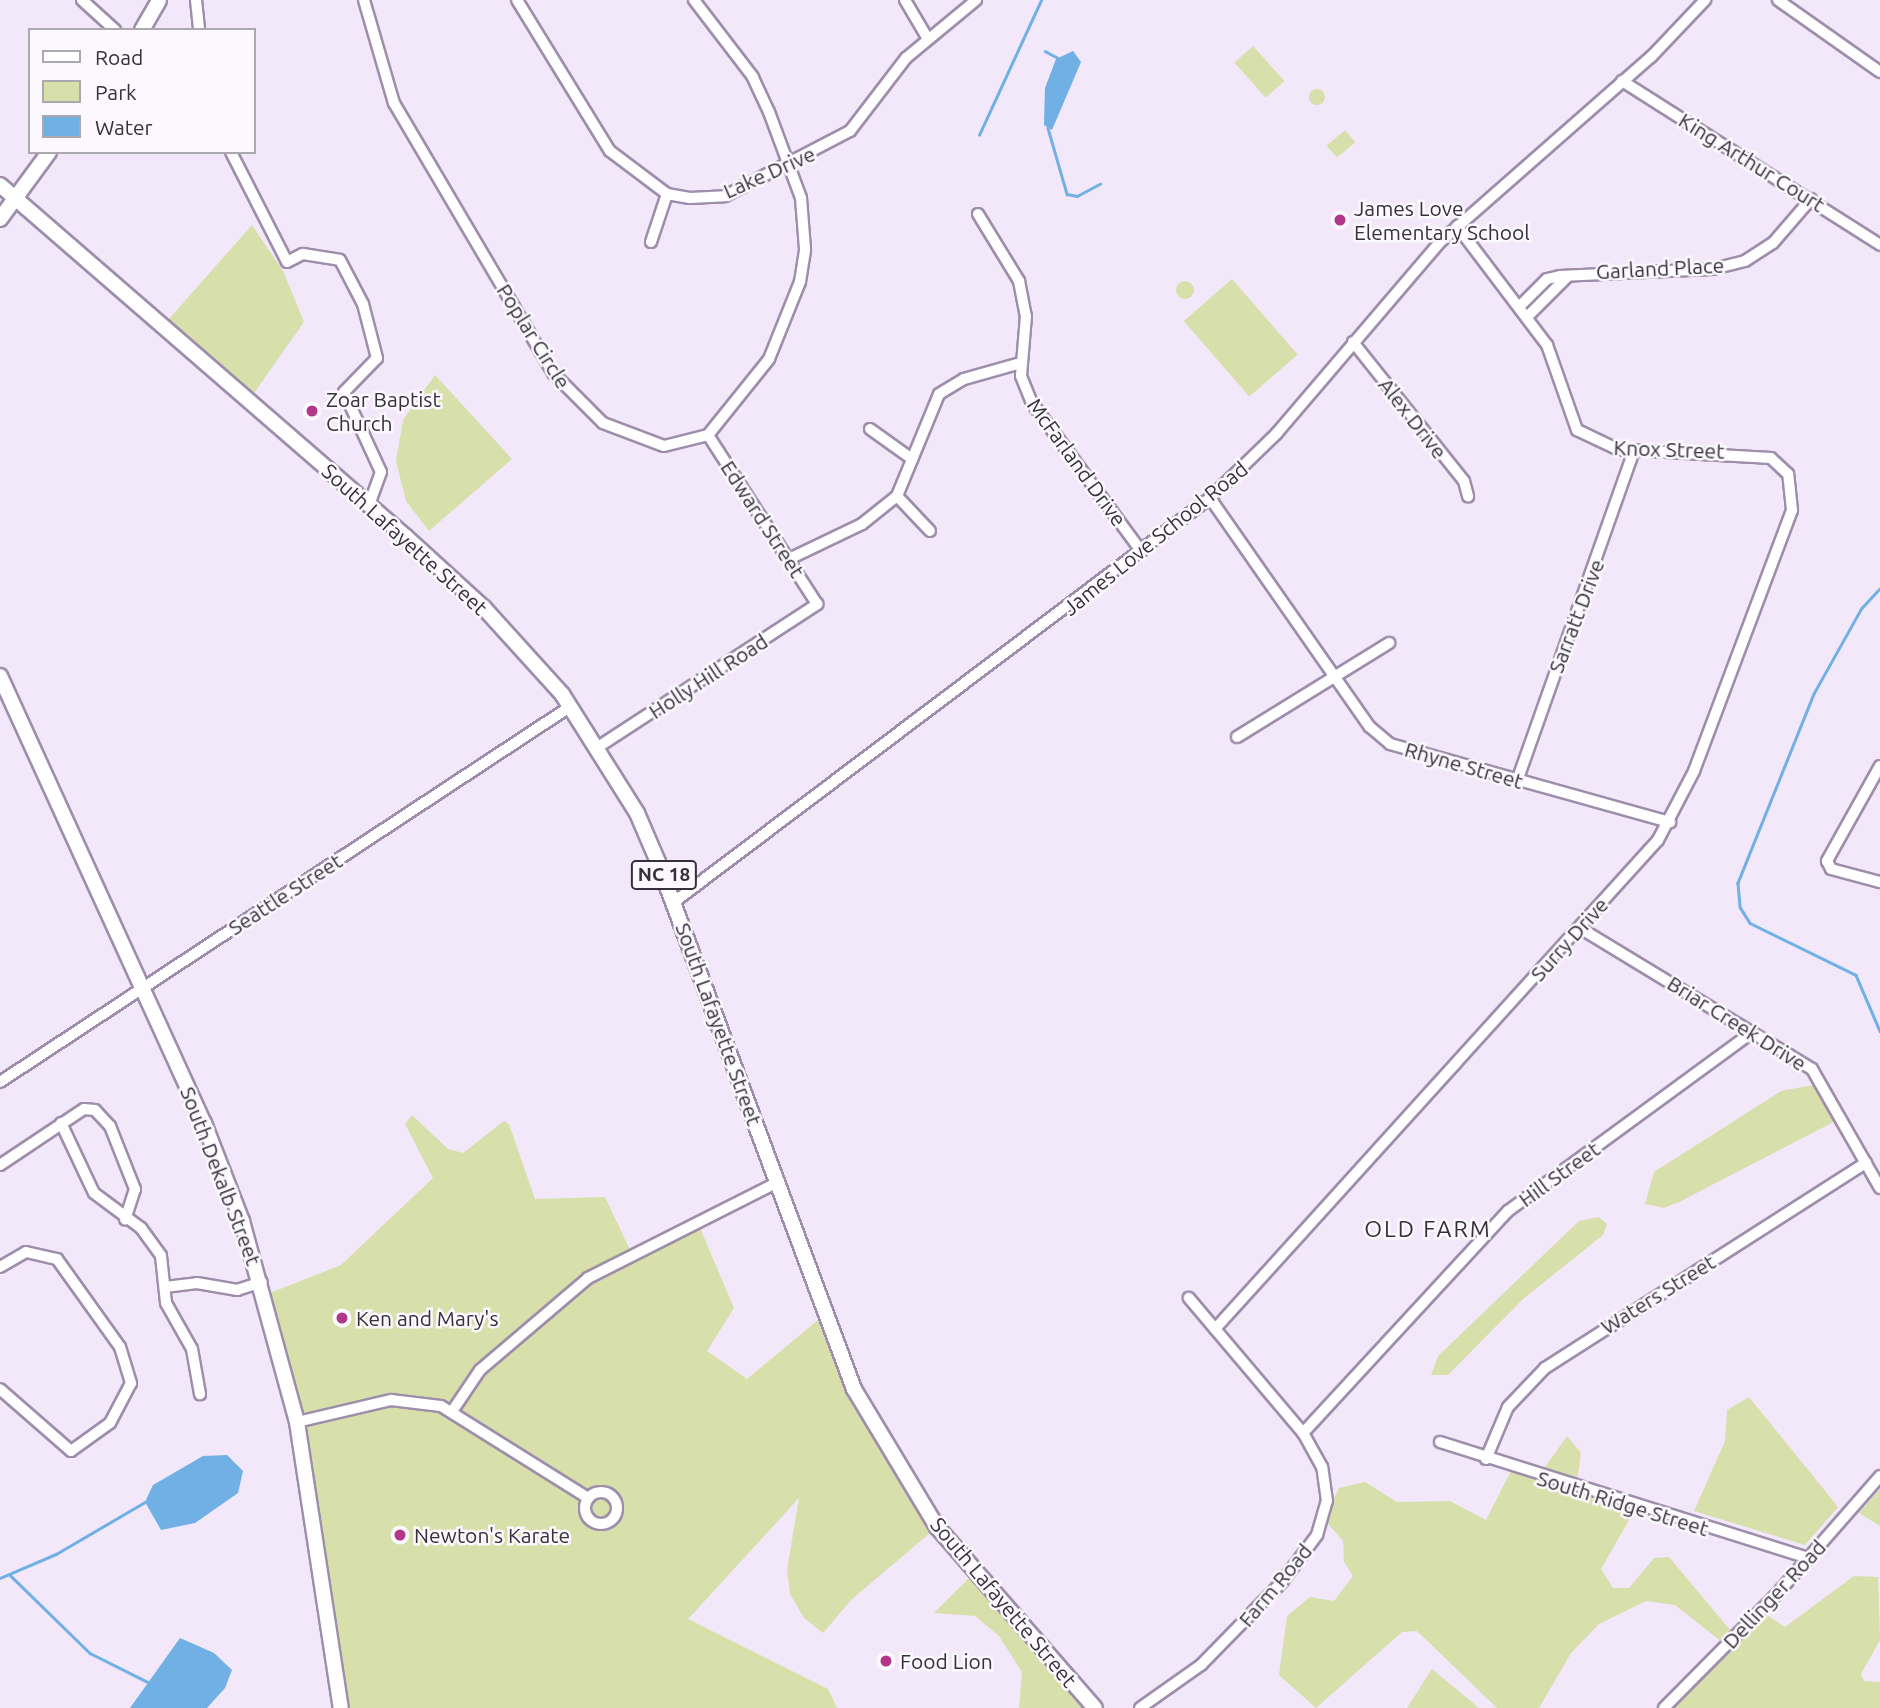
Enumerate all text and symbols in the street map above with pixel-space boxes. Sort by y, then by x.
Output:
legend [28,28,256,154]
text: Road [95,45,143,69]
text: Park [95,80,137,104]
street label: King Arthur Court [1674,107,1830,217]
text: Water [95,115,153,139]
street label: Lake Drive [719,141,819,203]
place label: James Love Elementary School [1354,195,1530,245]
marker: James Love Elementary School [1332,212,1348,228]
street label: Garland Place [1595,252,1725,284]
street label: Poplar Circle [492,279,576,393]
street label: Alex Drive [1374,372,1452,464]
place label: Zoar Baptist Church [326,386,441,436]
street label: McFarland Drive [1022,393,1132,531]
marker: Zoar Baptist Church [304,403,320,419]
street label: Knox Street [1613,434,1725,464]
street label: Edward Street [716,456,810,582]
street label: James Love School Road [1058,456,1252,620]
street label: South Lafayette Street [317,458,493,620]
street label: Sarratt Drive [1543,556,1609,676]
street label: Holly Hill Road [644,628,772,724]
street label: Rhyne Street [1402,736,1526,794]
street label: Seattle Street [223,848,347,940]
road number: NC 18 [631,860,697,890]
street label: Surry Drive [1525,892,1613,986]
street label: South Lafayette Street [671,919,767,1129]
street label: Briar Creek Drive [1663,970,1811,1076]
street label: South Dekalb Street [175,1083,267,1269]
street label: Hill Street [1513,1136,1605,1212]
district label: OLD FARM [1365,1215,1491,1243]
street label: Waters Street [1596,1249,1720,1339]
place label: Ken and Mary's [356,1305,499,1331]
marker: Ken and Mary's [334,1310,350,1326]
street label: South Ridge Street [1534,1465,1712,1541]
street label: South Lafayette Street [926,1512,1082,1692]
place label: Newton's Karate [414,1522,570,1548]
marker: Newton's Karate [392,1527,408,1543]
street label: Dellinger Road [1717,1534,1831,1654]
street label: Farm Road [1233,1538,1317,1632]
place label: Food Lion [900,1648,993,1674]
marker: Food Lion [878,1653,894,1669]

